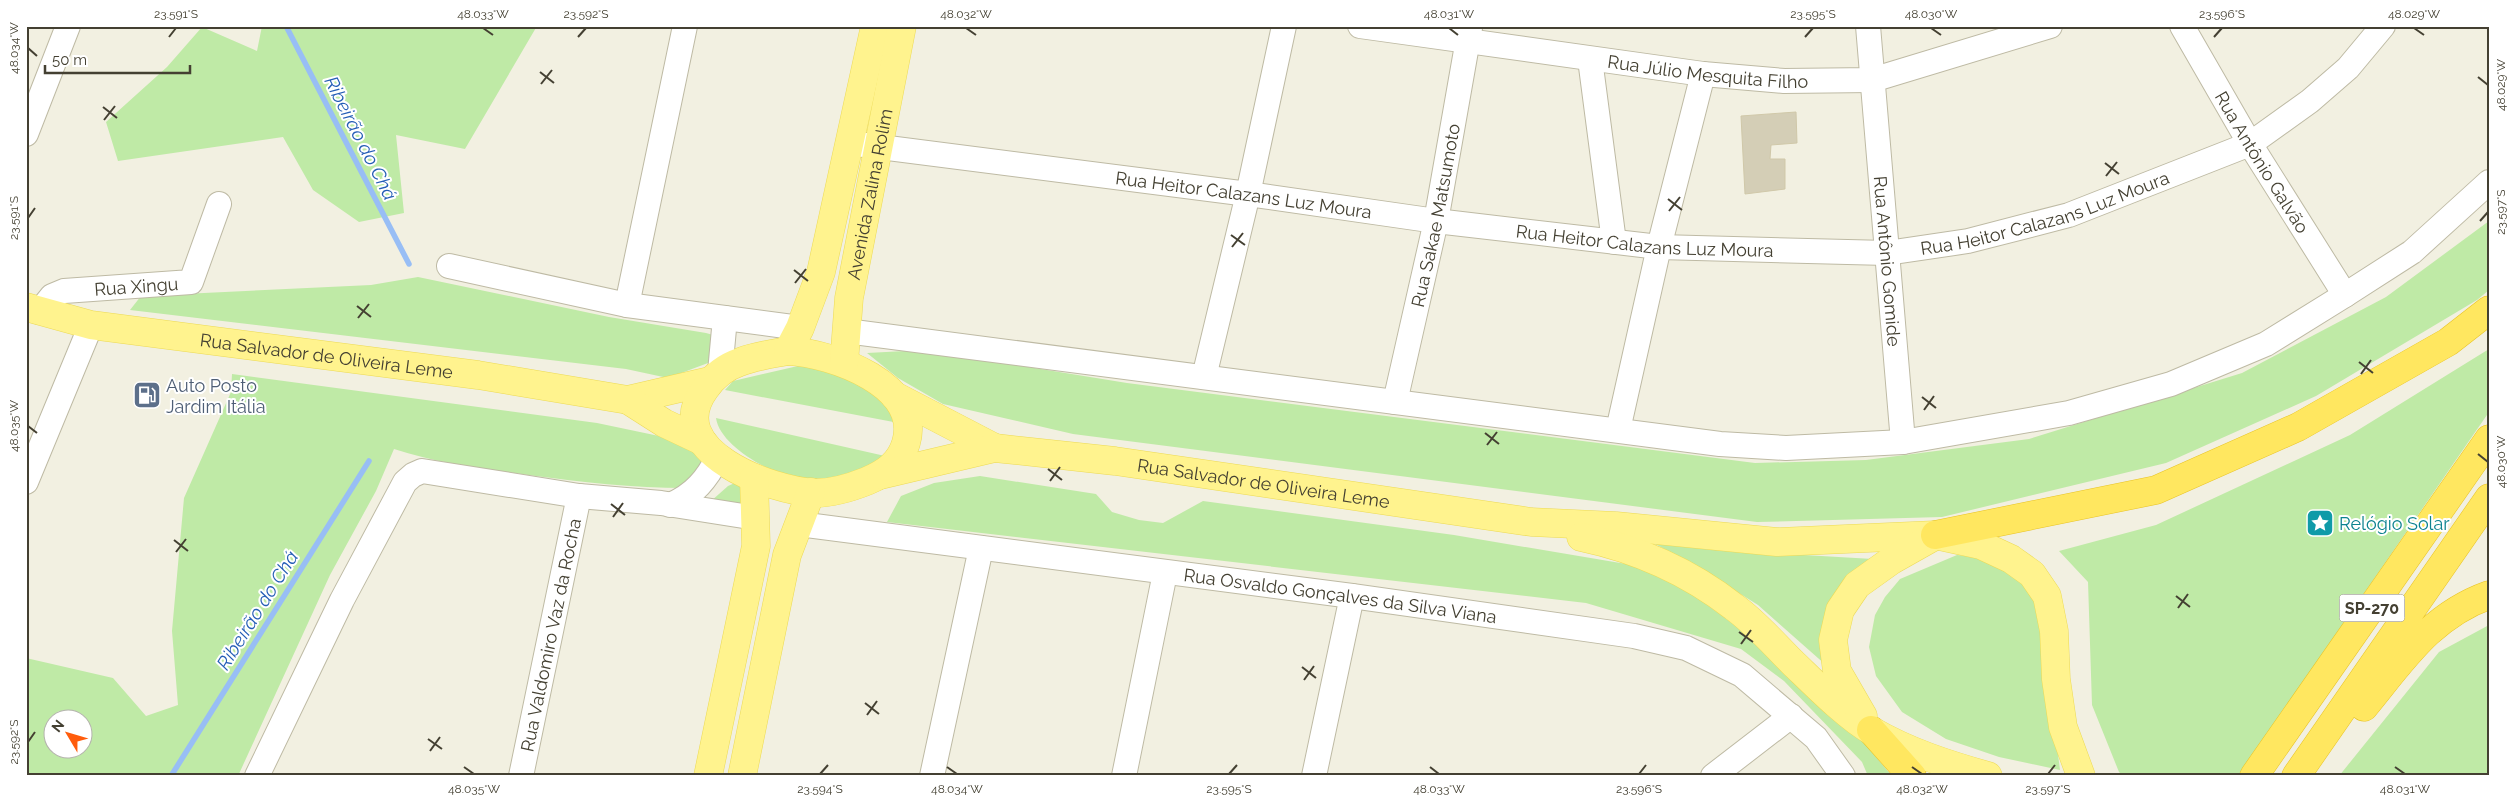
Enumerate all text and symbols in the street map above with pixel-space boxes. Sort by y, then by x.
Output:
text: 23.591°S [154,7,198,21]
text: 48.033°W [457,7,509,21]
text: 23.592°S [563,7,609,21]
text: 48.032°W [940,7,992,21]
text: 48.031°W [1424,7,1475,21]
text: 23.595°S [1790,7,1836,21]
text: 48.030°W [1905,7,1958,21]
text: 23.596°S [2199,7,2245,21]
text: 48.029°W [2388,7,2440,21]
text: 48.034°W [7,22,21,74]
scale bar [45,42,190,74]
street label: Rua Júlio Mesquita Filho [1606,50,1808,92]
text: 50 m [52,51,87,69]
text: 48.029°W [2494,59,2508,111]
water label: Ribeirão do Chá [320,72,402,204]
street label: Rua Antônio Galvão [2211,87,2314,237]
street label: Avenida Zalina Rolim [842,107,896,282]
street label: Rua Sakae Matsumoto [1406,122,1464,309]
street label: Rua Heitor Calazans Luz Moura [1919,166,2172,258]
street label: Rua Heitor Calazans Luz Moura [1114,167,1373,222]
street label: Rua Antônio Gomide [1870,175,1905,348]
text: 23.597°S [2494,189,2508,235]
text: 23.591°S [7,196,21,240]
street label: Rua Heitor Calazans Luz Moura [1515,220,1774,261]
street label: Rua Xingu [93,272,179,299]
street label: Rua Salvador de Oliveira Leme [199,329,455,382]
place label: Auto Posto Jardim Itália [166,375,265,417]
fuel station icon: Auto Posto Jardim Itália [132,380,162,410]
text: 48.035°W [7,400,21,452]
text: 48.030°W [2494,435,2508,488]
street label: Rua Salvador de Oliveira Leme [1136,454,1392,512]
place icon: Relógio Solar [2305,508,2335,538]
place label: Relógio Solar [2339,513,2450,534]
street label: Rua Valdomiro Vaz da Rocha [516,516,585,754]
water label: Ribeirão do Chá [212,546,302,674]
street label: Rua Osvaldo Gonçalves da Silva Viana [1183,564,1498,627]
road number: SP-270 [2340,594,2404,622]
north arrow [42,710,92,760]
text: N [48,717,67,735]
text: 23.592°S [7,719,21,765]
text: 48.035°W [448,782,500,796]
text: 23.594°S [797,782,843,796]
text: 48.034°W [931,782,983,796]
text: 23.595°S [1206,782,1252,796]
text: 48.033°W [1413,782,1465,796]
text: 23.596°S [1616,782,1662,796]
text: 48.032°W [1896,782,1948,796]
text: 23.597°S [2025,782,2071,796]
text: 48.031°W [2380,782,2431,796]

